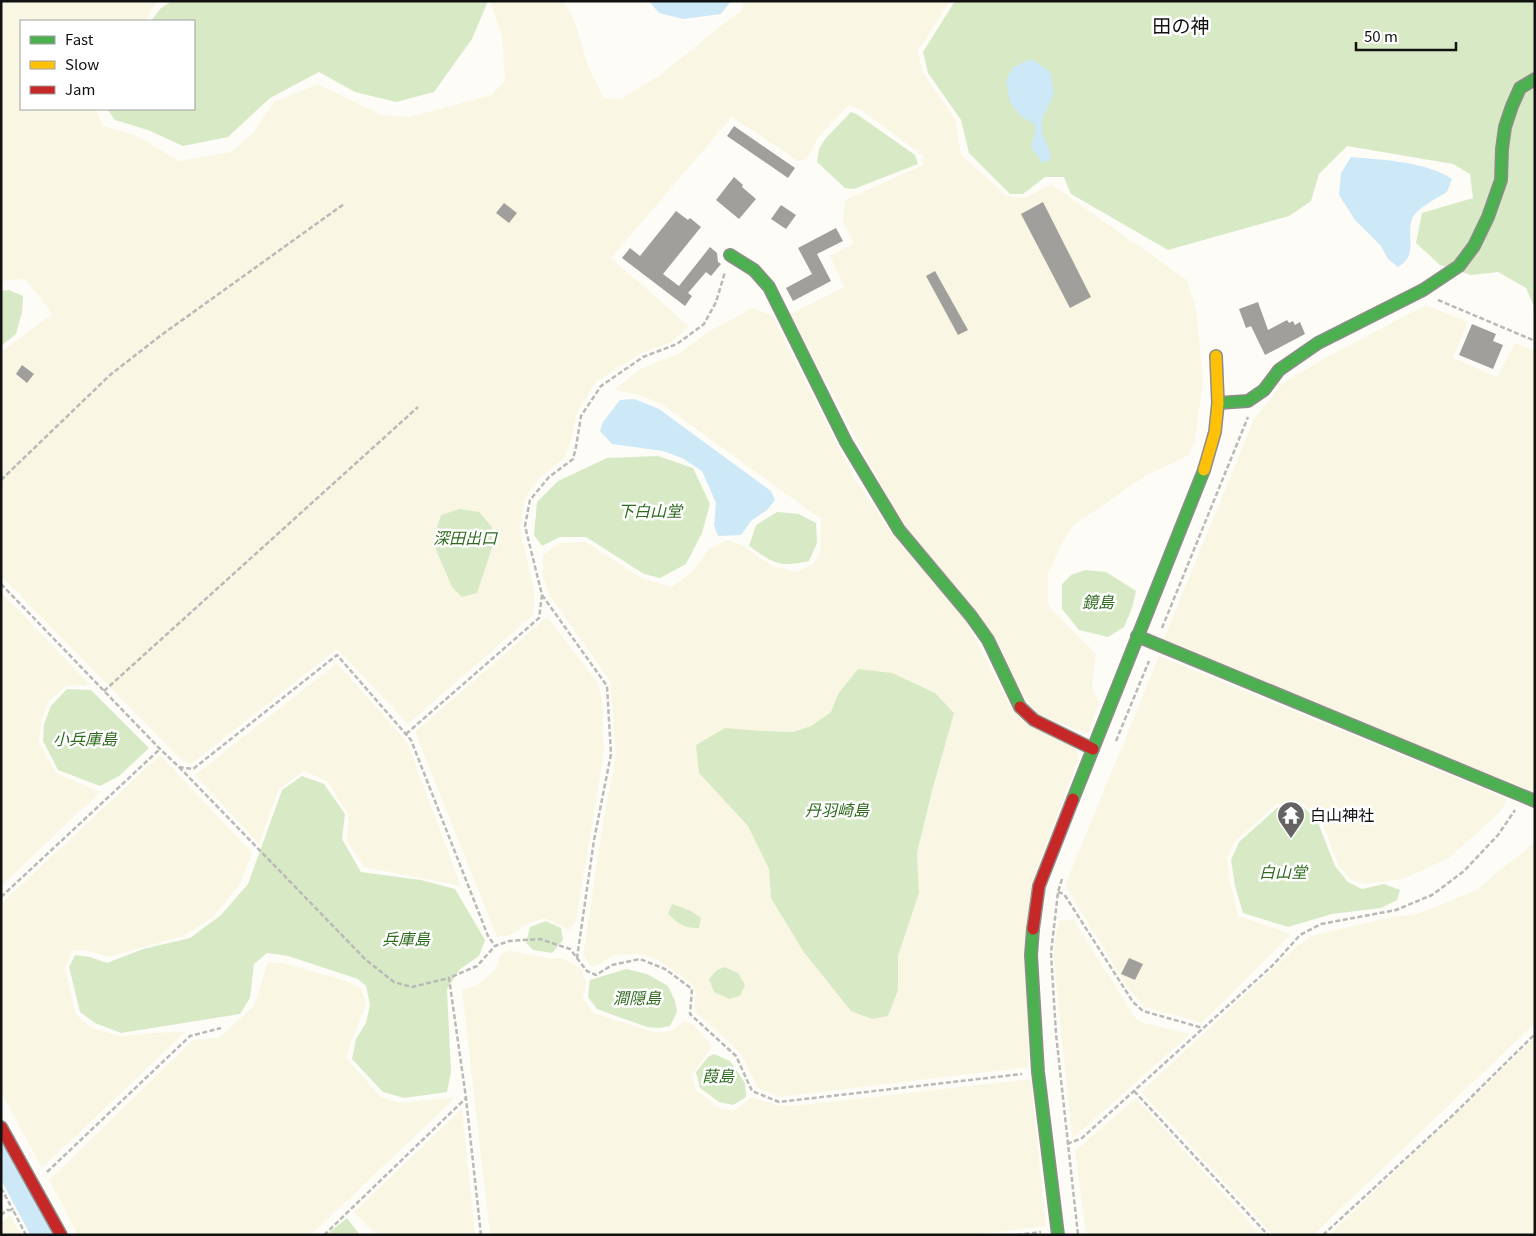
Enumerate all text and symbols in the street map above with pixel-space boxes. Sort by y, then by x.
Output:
district label: 田の神 [1152,11,1210,38]
legend [20,20,195,110]
scale bar [1356,20,1456,52]
text: 50 m [1364,25,1398,46]
text: Fast [65,28,94,49]
text: Slow [65,53,99,74]
text: Jam [65,78,95,99]
park label: 下白山堂 [618,498,684,522]
park label: 深田出口 [433,525,498,549]
park label: 鏡島 [1082,589,1115,613]
park label: 小兵庫島 [53,726,118,750]
park label: 丹羽崎島 [805,797,870,821]
temple icon: 白山神社 [1276,800,1306,839]
place label: 白山神社 [1310,802,1374,826]
park label: 白山堂 [1259,859,1309,883]
park label: 兵庫島 [382,926,431,950]
park label: 澗隠島 [613,985,662,1009]
park label: 葭島 [702,1063,735,1087]

